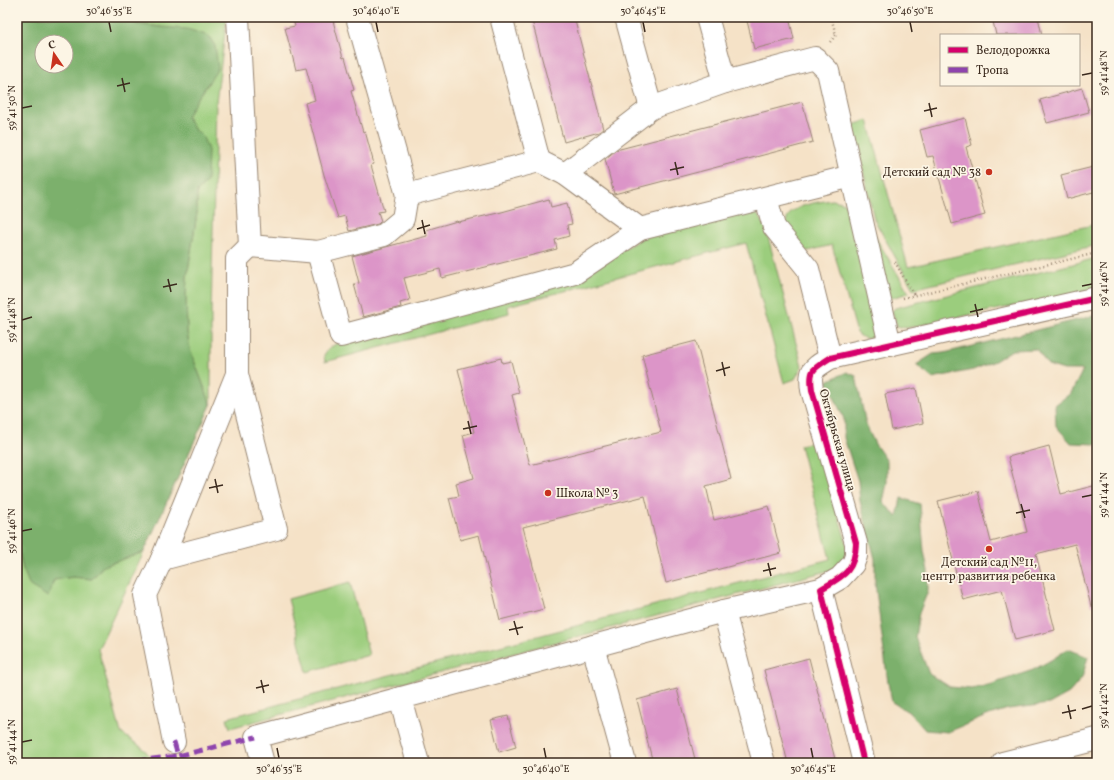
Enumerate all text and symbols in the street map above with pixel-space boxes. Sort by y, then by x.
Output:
text: 30°46'35"E [86,4,132,18]
text: 30°46'40"E [353,4,399,18]
text: 30°46'45"E [620,4,666,18]
text: 30°46'50"E [887,4,933,18]
north arrow [34,34,74,74]
legend [940,34,1080,86]
text: С [47,38,57,54]
text: Велодорожка [976,43,1050,59]
text: 59°41'48"N [1097,50,1111,96]
text: Тропа [976,63,1009,79]
text: 59°41'50"N [5,85,19,131]
place label: Детский сад № 38 [883,165,981,181]
marker: Детский сад № 38 [984,167,994,177]
text: 59°41'46"N [1097,261,1111,307]
text: 59°41'48"N [5,297,19,343]
street label: Октябрьская улица [815,387,859,493]
text: 59°41'44"N [1097,471,1111,518]
place label: Школа № 3 [556,486,618,502]
marker: Школа № 3 [543,488,553,498]
text: 59°41'46"N [5,508,19,554]
marker: Детский сад №11, центр развития ребенка [984,544,994,554]
place label: Детский сад №11, центр развития ребенка [922,555,1056,585]
text: 59°41'42"N [1097,683,1111,729]
text: 59°41'44"N [5,718,19,765]
text: 30°46'35"E [256,762,302,776]
text: 30°46'40"E [523,762,569,776]
text: 30°46'45"E [790,762,836,776]

